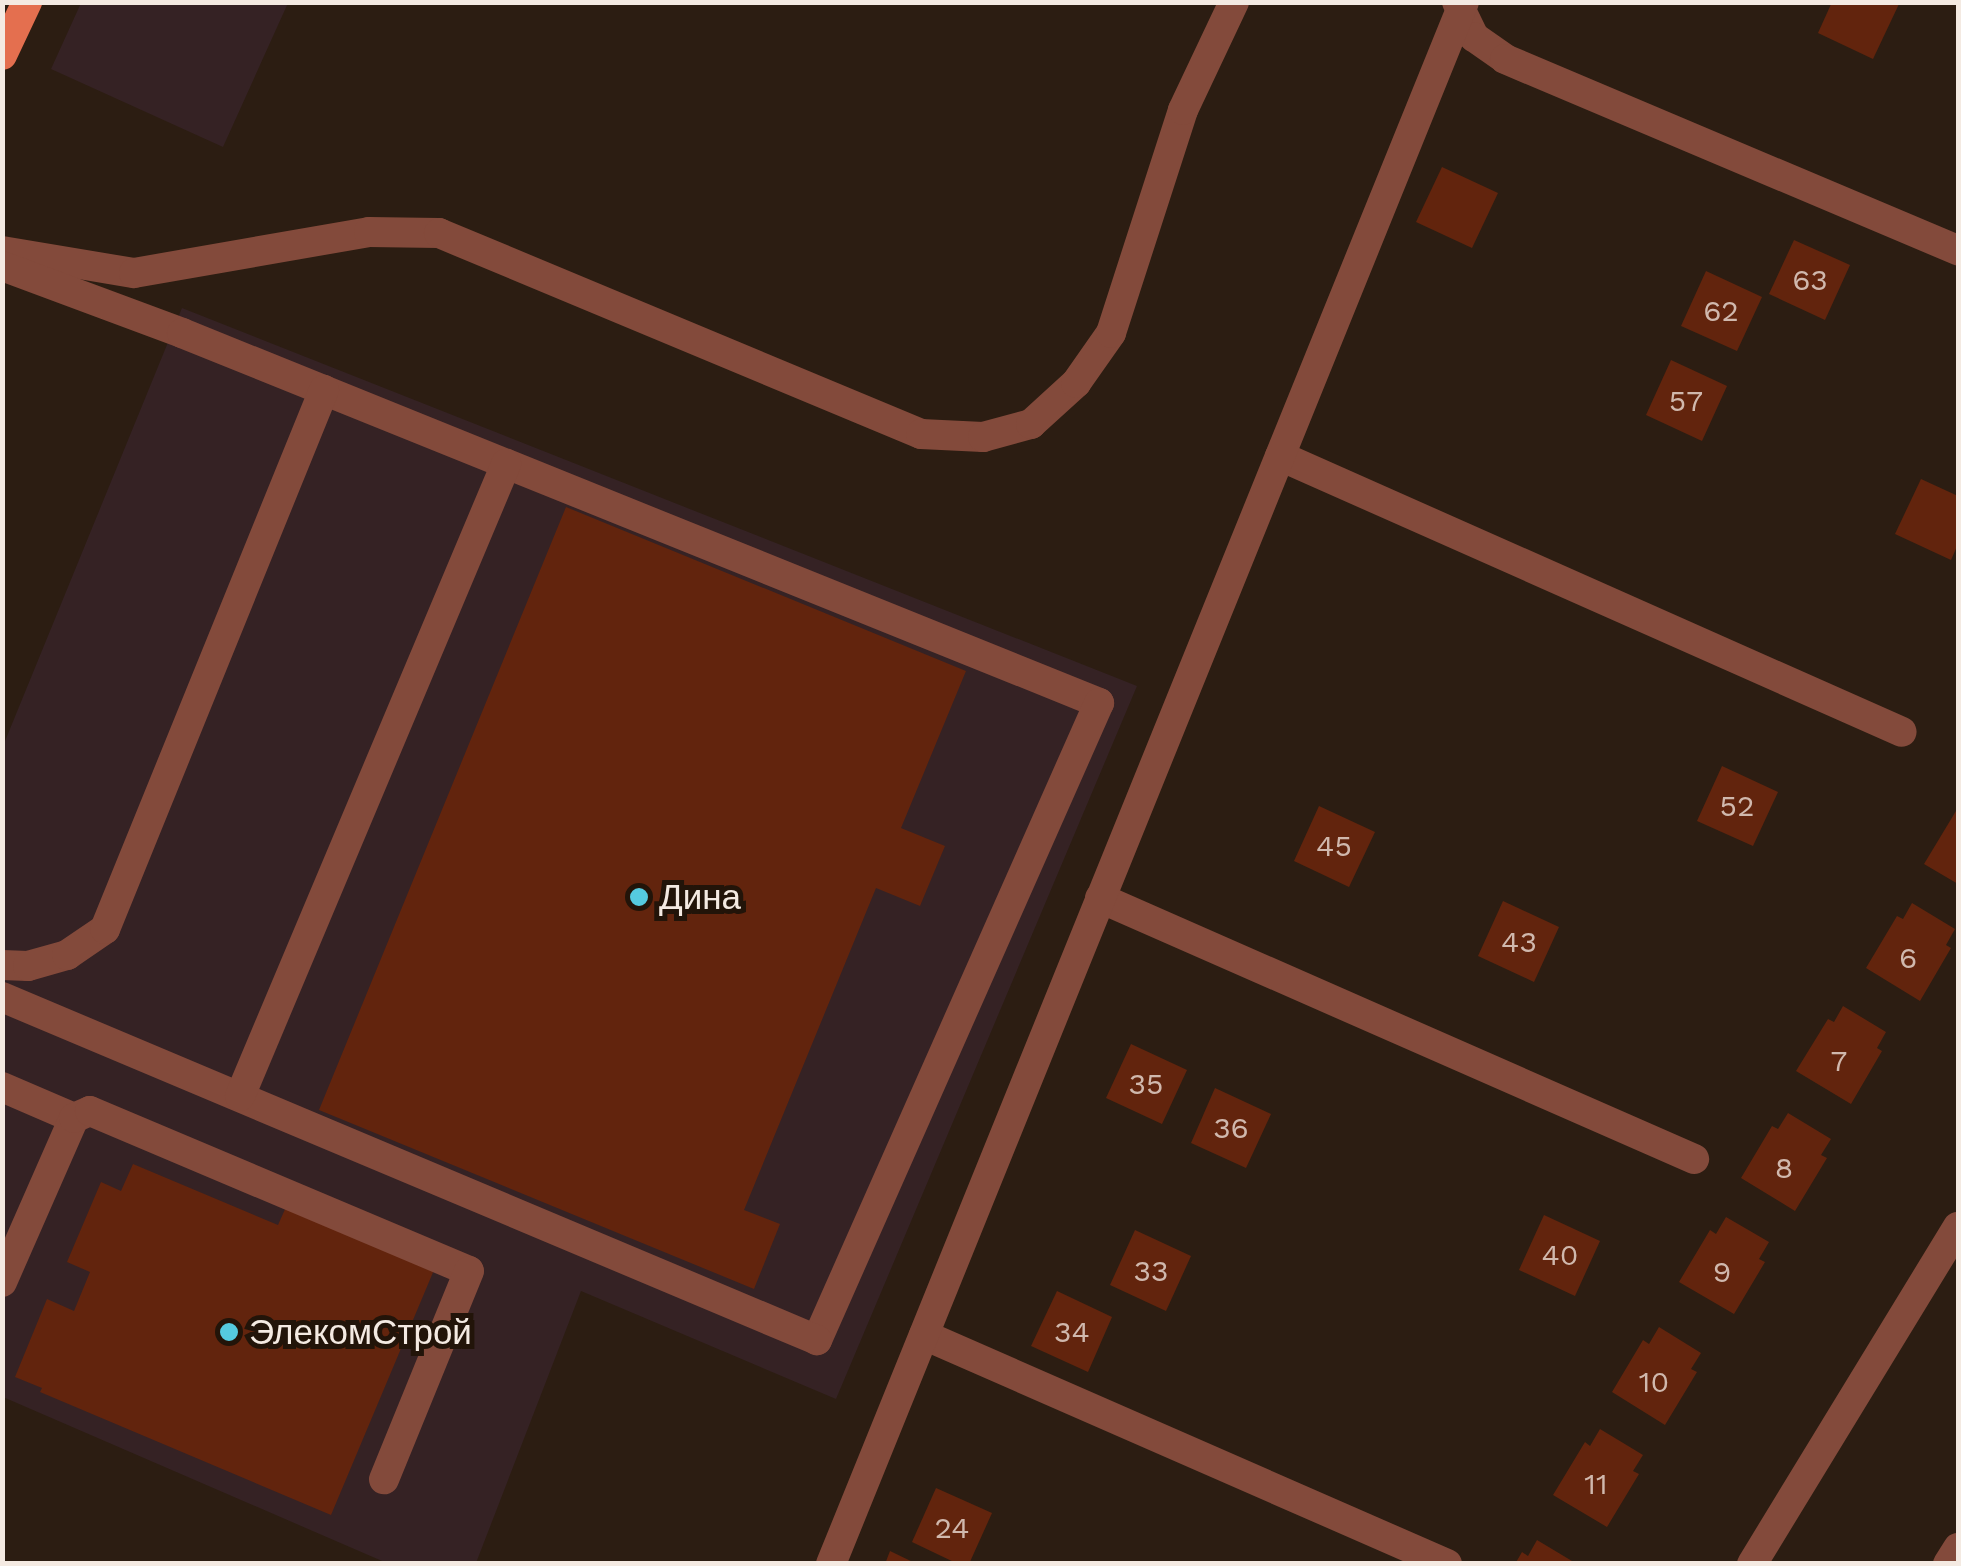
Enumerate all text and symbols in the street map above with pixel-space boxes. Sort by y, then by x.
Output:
house number: 63 [1792,262,1828,298]
house number: 62 [1703,293,1739,329]
house number: 57 [1669,383,1703,419]
house number: 52 [1720,788,1754,824]
house number: 45 [1316,828,1352,864]
place label: Дина [659,876,741,918]
marker: Дина [628,886,650,908]
house number: 43 [1501,924,1537,960]
house number: 6 [1899,940,1917,976]
house number: 7 [1831,1043,1847,1079]
house number: 35 [1129,1066,1163,1102]
house number: 36 [1213,1110,1249,1146]
house number: 8 [1775,1150,1793,1186]
house number: 40 [1542,1237,1578,1273]
house number: 33 [1134,1253,1168,1289]
house number: 9 [1713,1254,1731,1290]
place label: ЭлекомСтрой [249,1311,472,1353]
house number: 34 [1054,1314,1090,1350]
marker: ЭлекомСтрой [218,1321,240,1343]
house number: 10 [1639,1364,1669,1400]
house number: 11 [1584,1466,1608,1502]
house number: 24 [935,1510,969,1546]

